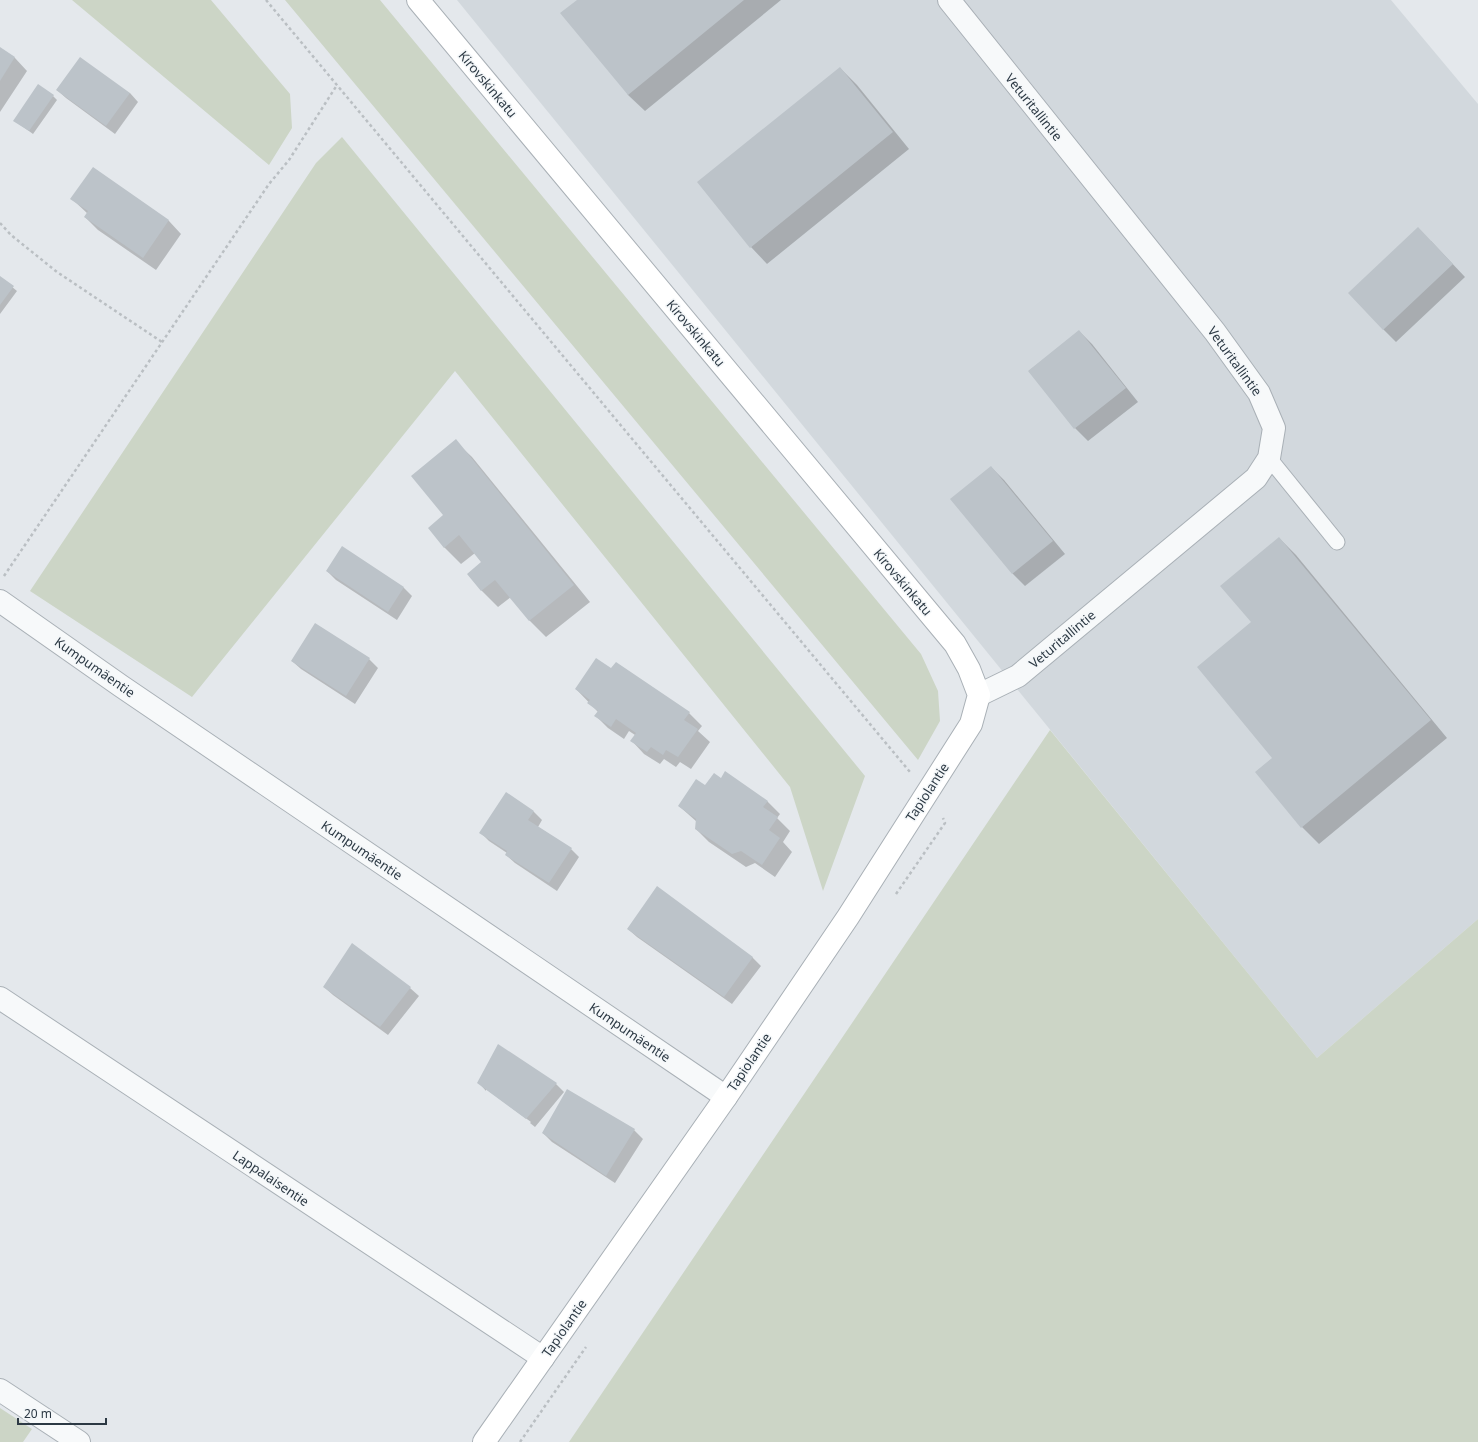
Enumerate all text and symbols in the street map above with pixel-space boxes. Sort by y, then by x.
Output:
street label: Kirovskinkatu [455,47,521,121]
street label: Veturitallintie [1001,70,1067,144]
street label: Kirovskinkatu [663,296,729,370]
street label: Veturitallintie [1204,323,1266,399]
street label: Kirovskinkatu [870,545,936,619]
street label: Veturitallintie [1025,606,1099,672]
street label: Kumpumäentie [51,633,139,701]
street label: Tapiolantie [901,759,953,825]
street label: Kumpumäentie [318,816,406,884]
street label: Kumpumäentie [586,998,674,1066]
street label: Tapiolantie [723,1029,775,1095]
street label: Lappalaisentie [229,1146,313,1210]
street label: Tapiolantie [537,1295,591,1361]
scale bar [18,1400,106,1426]
text: 20 m [24,1405,52,1422]

